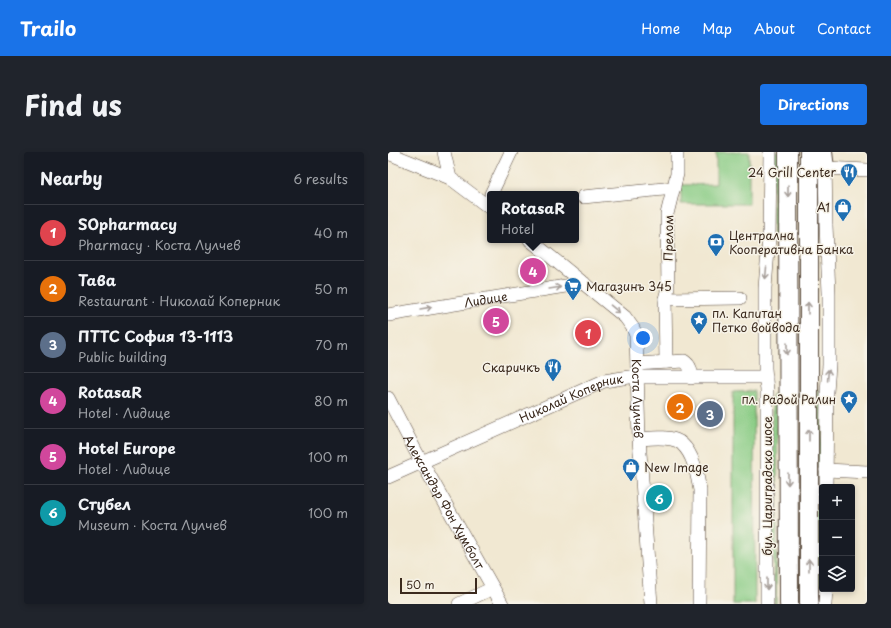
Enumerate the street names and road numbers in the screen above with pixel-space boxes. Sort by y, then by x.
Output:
street label: Прелом [659,215,677,261]
street label: Лидице [463,287,509,311]
street label: Коста Лулчев [628,358,648,439]
street label: Николай Коперник [516,369,625,427]
street label: бул. Цариградско шосе [758,416,776,556]
street label: Александър Фон Хумболт [399,431,489,572]

